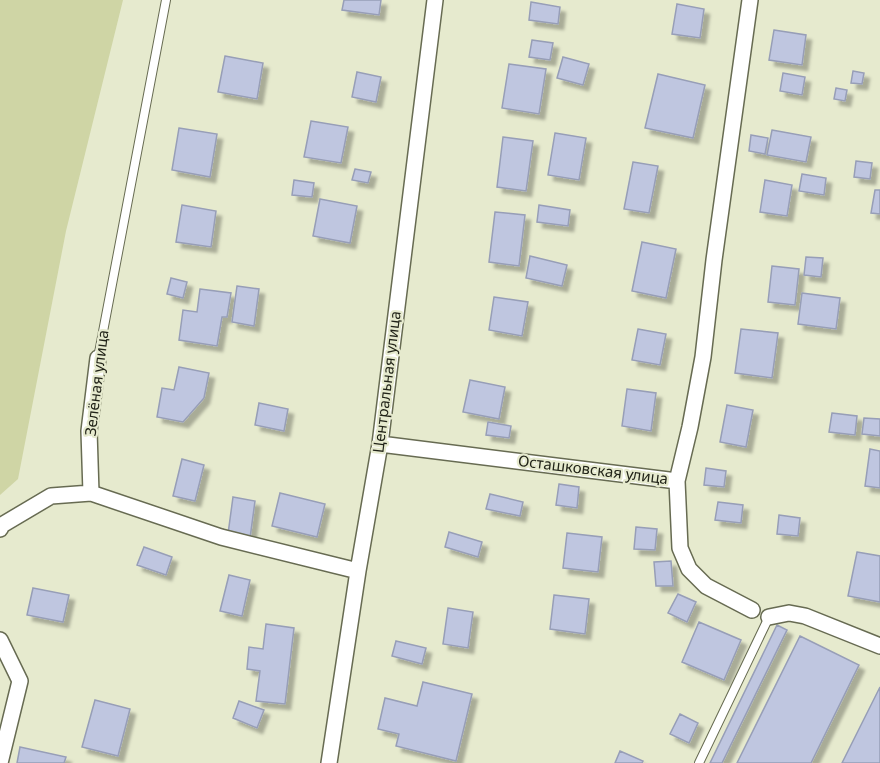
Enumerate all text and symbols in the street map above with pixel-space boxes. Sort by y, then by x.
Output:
street label: Центральная улица [367,310,405,454]
street label: Зелёная улица [80,329,112,437]
street label: Осташковская улица [517,450,669,488]

